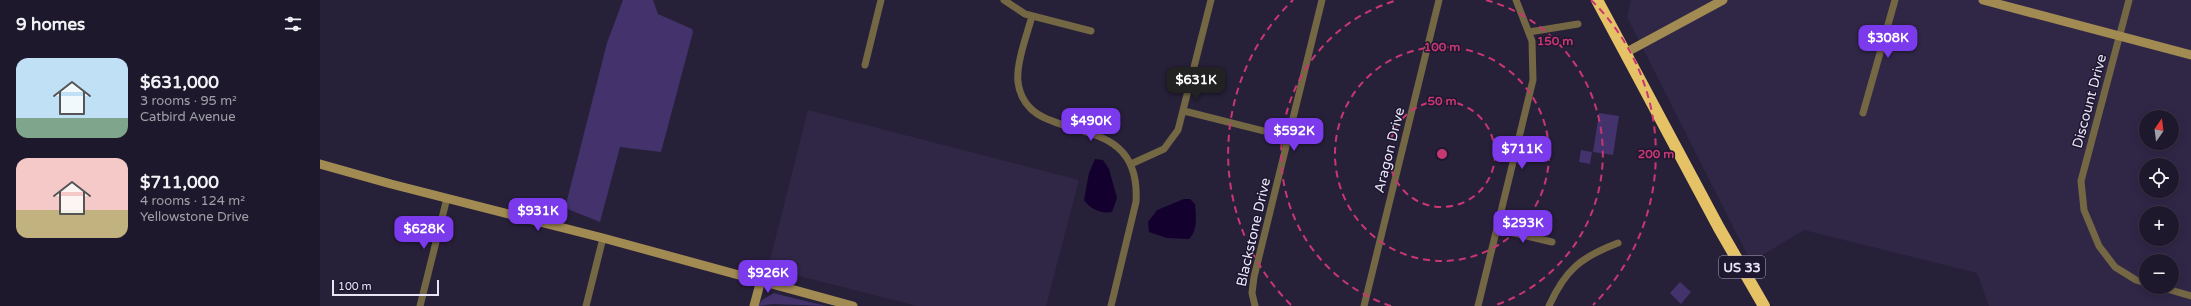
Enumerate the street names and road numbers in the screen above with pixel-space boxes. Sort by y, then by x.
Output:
street label: Discount Drive [2069,52,2110,150]
street label: Aragon Drive [1371,106,1408,195]
street label: Blackstone Drive [1233,176,1274,288]
road number: US 33 [1719,256,1765,278]

